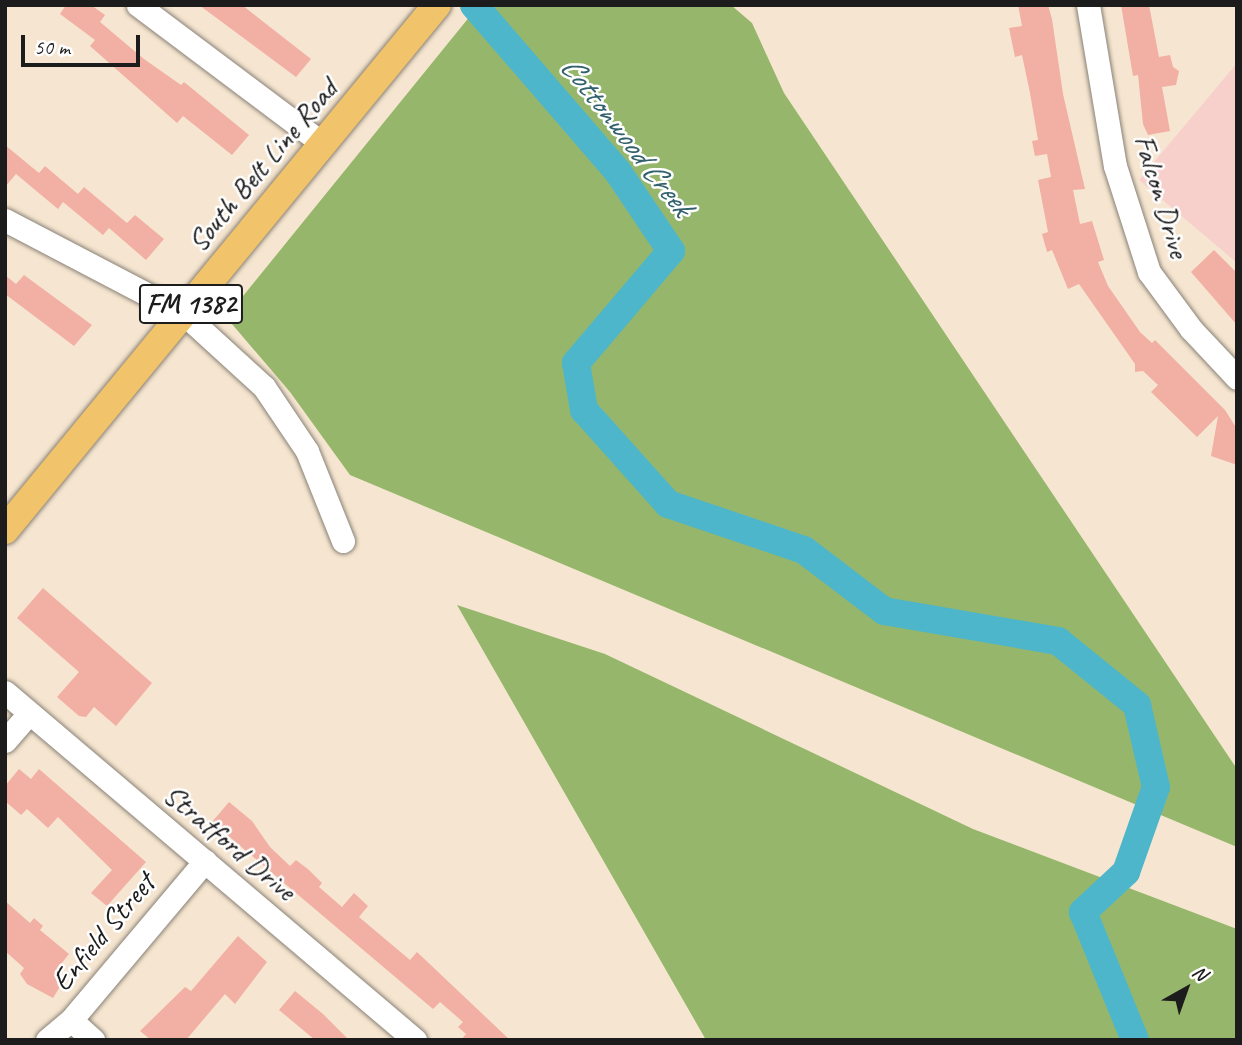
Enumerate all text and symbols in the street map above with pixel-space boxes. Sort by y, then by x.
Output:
scale bar [24,21,144,65]
text: 50 m [34,34,70,60]
water label: Cottonwood Creek [552,49,700,223]
street label: South Belt Line Road [179,71,345,259]
street label: Falcon Drive [1126,130,1198,262]
road number: FM 1382 [138,280,244,328]
street label: Stratford Drive [156,776,304,908]
street label: Enfield Street [43,866,163,998]
north arrow [1151,954,1221,1024]
text: N [1187,960,1212,986]

